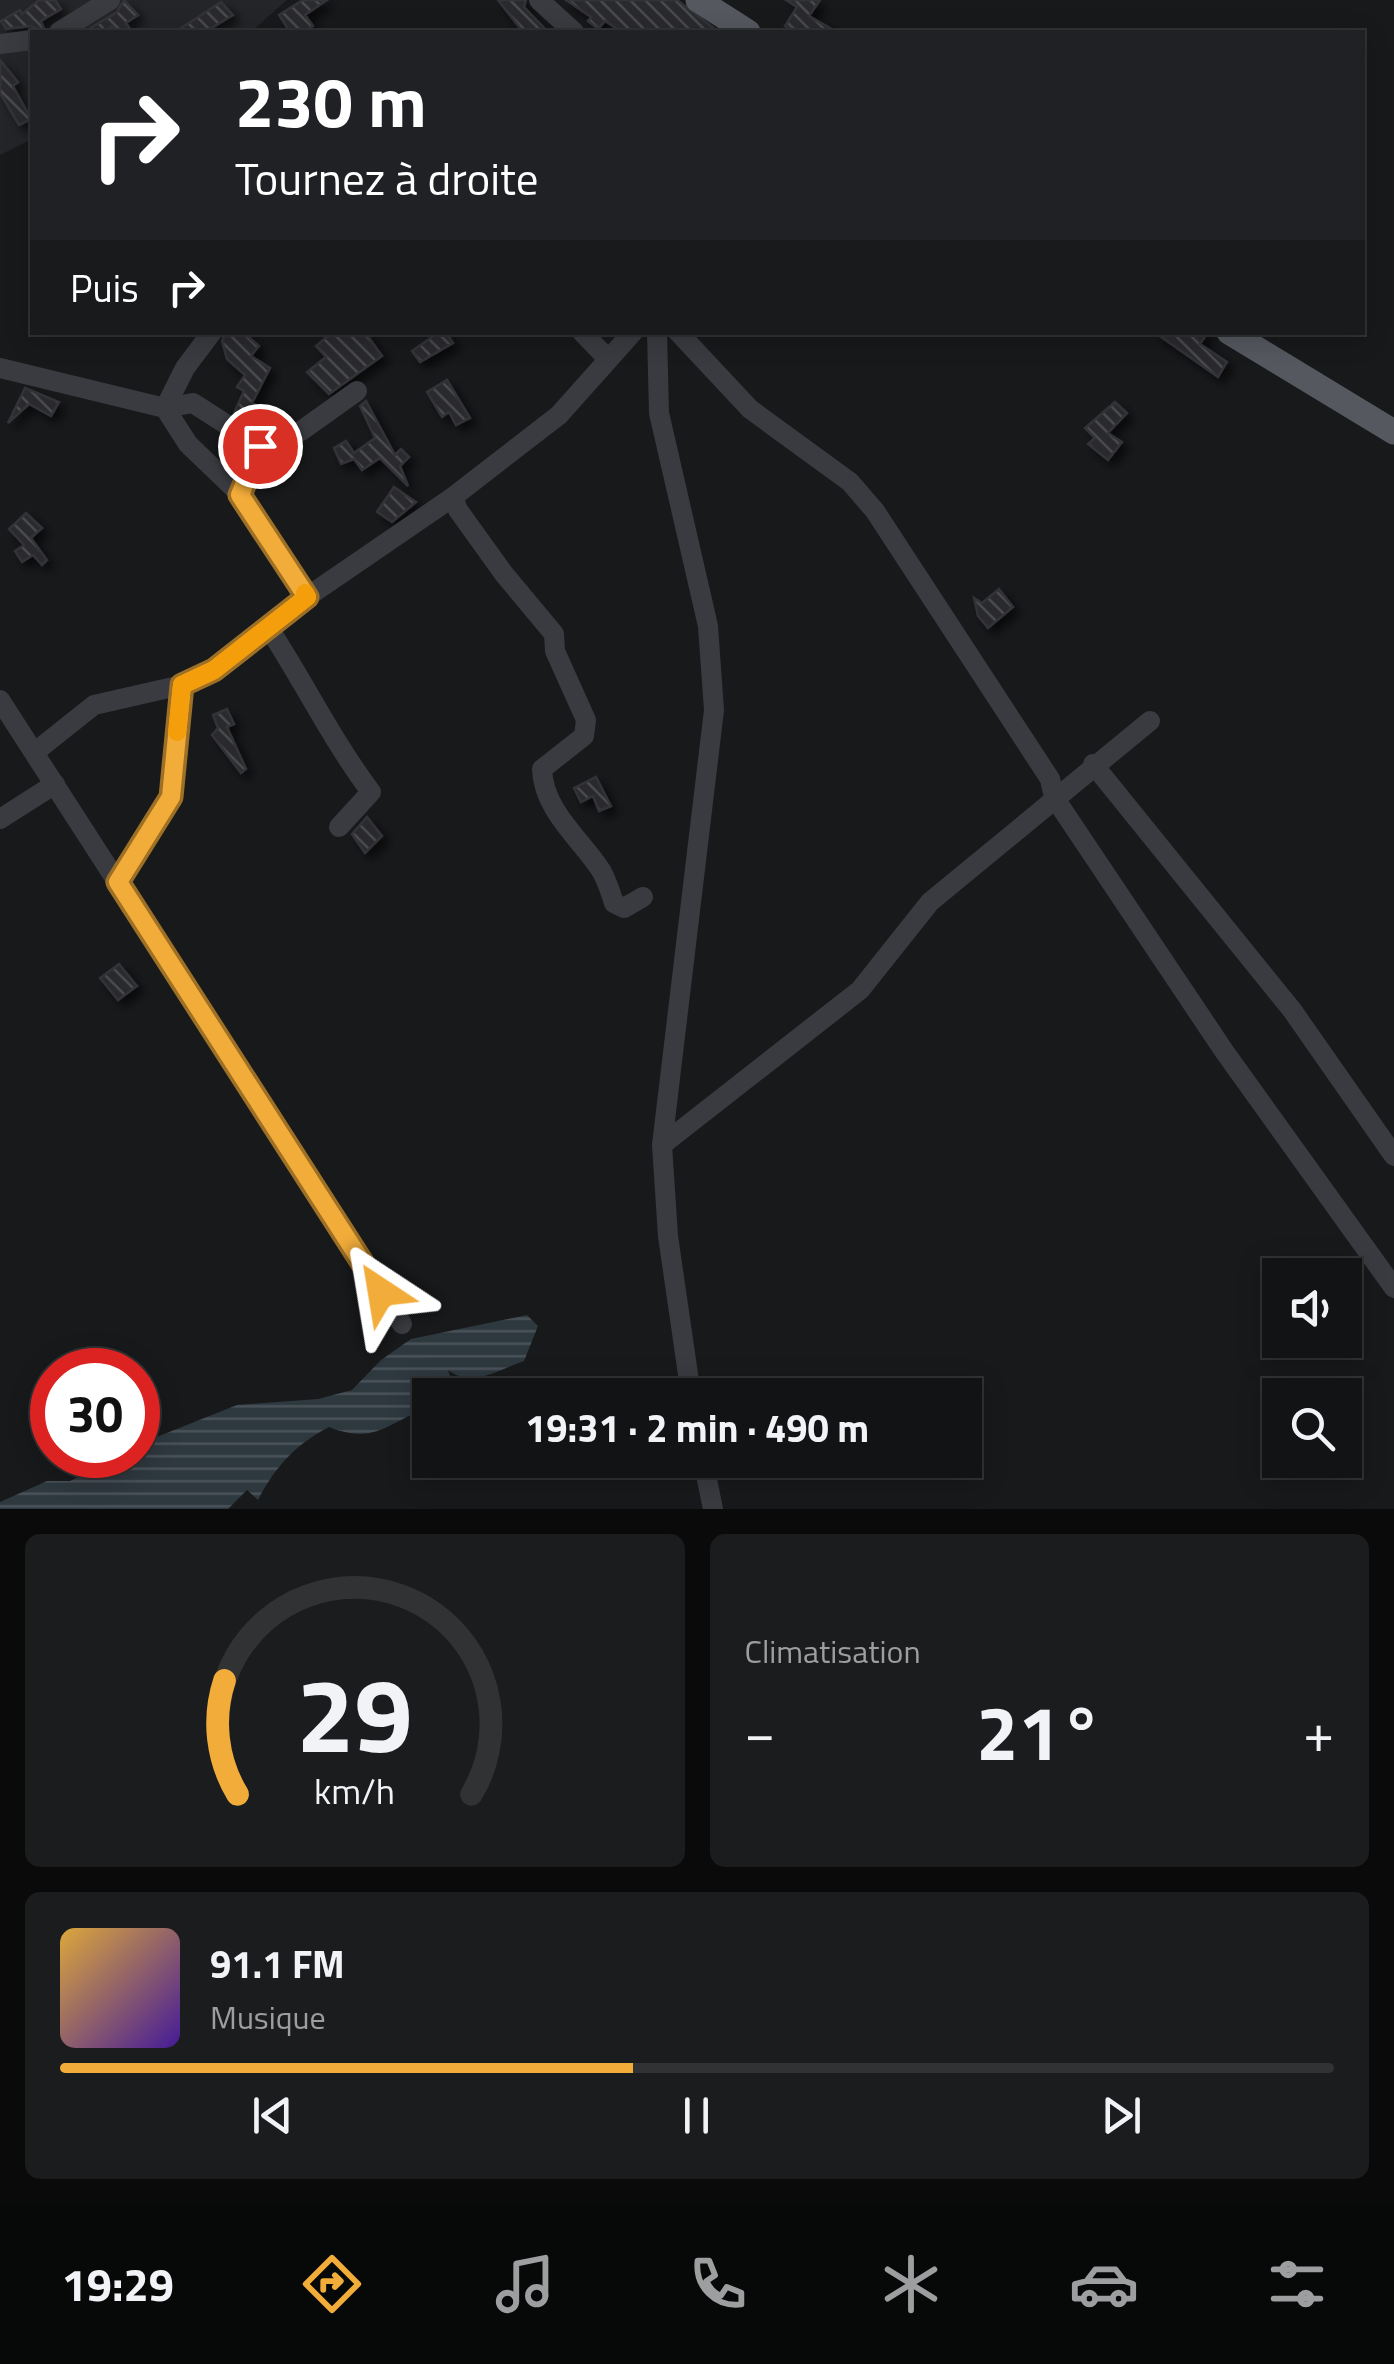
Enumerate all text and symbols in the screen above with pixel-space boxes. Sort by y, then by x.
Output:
text: 230 m [235,48,427,154]
icon: right [70,70,200,200]
text: Tournez à droite [235,144,539,212]
text: Puis [70,259,139,317]
icon: right [159,260,214,315]
pin [218,404,303,489]
icon: arrive [233,419,288,474]
position arrow [329,1240,433,1344]
map controls [1262,1258,1362,1478]
button: sound [1262,1258,1362,1358]
speed limit sign: 30 [30,1348,160,1478]
button: search [1262,1378,1362,1478]
text: 19:31 · 2 min · 490 m [525,1399,869,1457]
text: Climatisation [745,1627,921,1675]
text: 29 [297,1634,413,1792]
text: 21° [976,1675,1102,1789]
text: − [745,1690,775,1773]
text: + [1303,1690,1334,1773]
text: km/h [314,1763,395,1818]
text: 91.1 FM [210,1935,345,1993]
text: Musique [210,1993,326,2041]
icon: previous [245,2088,300,2143]
icon: pause [669,2088,724,2143]
icon: next [1094,2088,1149,2143]
icon: directions [297,2249,367,2319]
icon: music [490,2249,560,2319]
icon: phone [683,2249,753,2319]
icon: climate [876,2249,946,2319]
icon: car [1069,2249,1139,2319]
icon: filters [1262,2249,1332,2319]
text: 19:29 [62,2250,174,2318]

